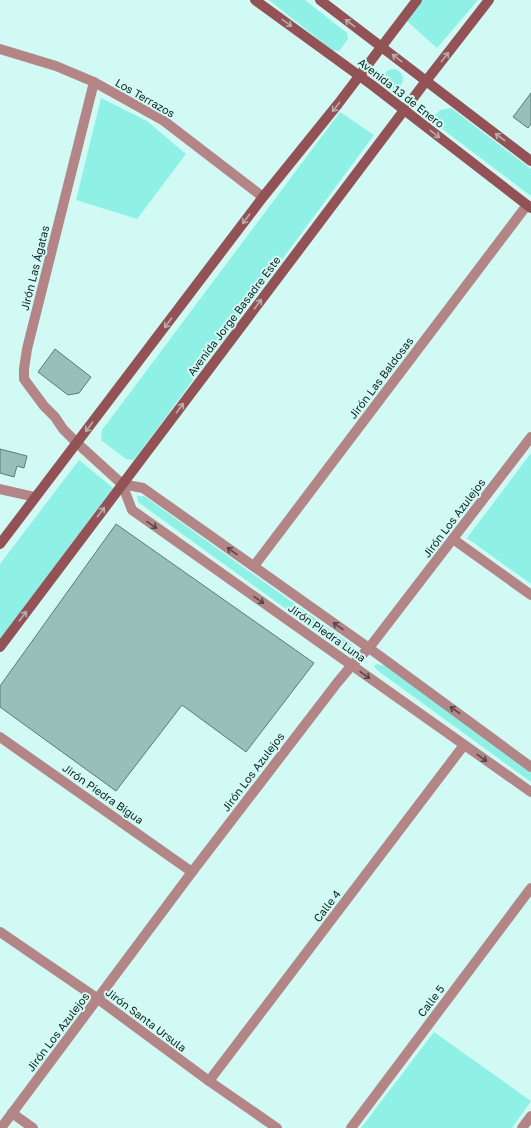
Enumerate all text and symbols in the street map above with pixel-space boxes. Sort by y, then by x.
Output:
one-way arrow [281,19,292,27]
one-way arrow [345,19,356,28]
one-way arrow [440,52,449,63]
one-way arrow [391,54,402,62]
street label: Avenida 13 de Enero [356,55,447,130]
street label: Los Terrazos [113,75,177,120]
one-way arrow [332,101,340,112]
one-way arrow [430,130,441,139]
one-way arrow [494,133,505,141]
one-way arrow [242,214,250,225]
street label: Jirón Las Ágatas [18,224,51,312]
street label: Avenida Jorge Basadre Este [184,253,283,378]
one-way arrow [254,299,262,310]
one-way arrow [164,318,172,329]
street label: Jirón Las Baldosas [346,334,416,421]
one-way arrow [175,403,184,414]
one-way arrow [85,421,94,432]
street label: Jirón Los Azulejos [420,475,488,560]
one-way arrow [97,507,105,518]
one-way arrow [147,521,158,529]
one-way arrow [226,547,237,555]
one-way arrow [253,596,264,604]
street label: Jirón Piedra Luna [286,601,368,664]
one-way arrow [19,611,28,622]
one-way arrow [333,622,344,630]
one-way arrow [359,670,370,679]
one-way arrow [449,706,460,714]
street label: Jirón Los Azulejos [219,729,287,814]
one-way arrow [477,754,488,762]
street label: Jirón Piedra Bigua [60,761,146,826]
street label: Calle 4 [310,887,343,924]
street label: Calle 5 [415,982,447,1019]
street label: Jirón Santa Ursula [104,985,189,1054]
street label: Jirón Los Azulejos [24,989,92,1074]

